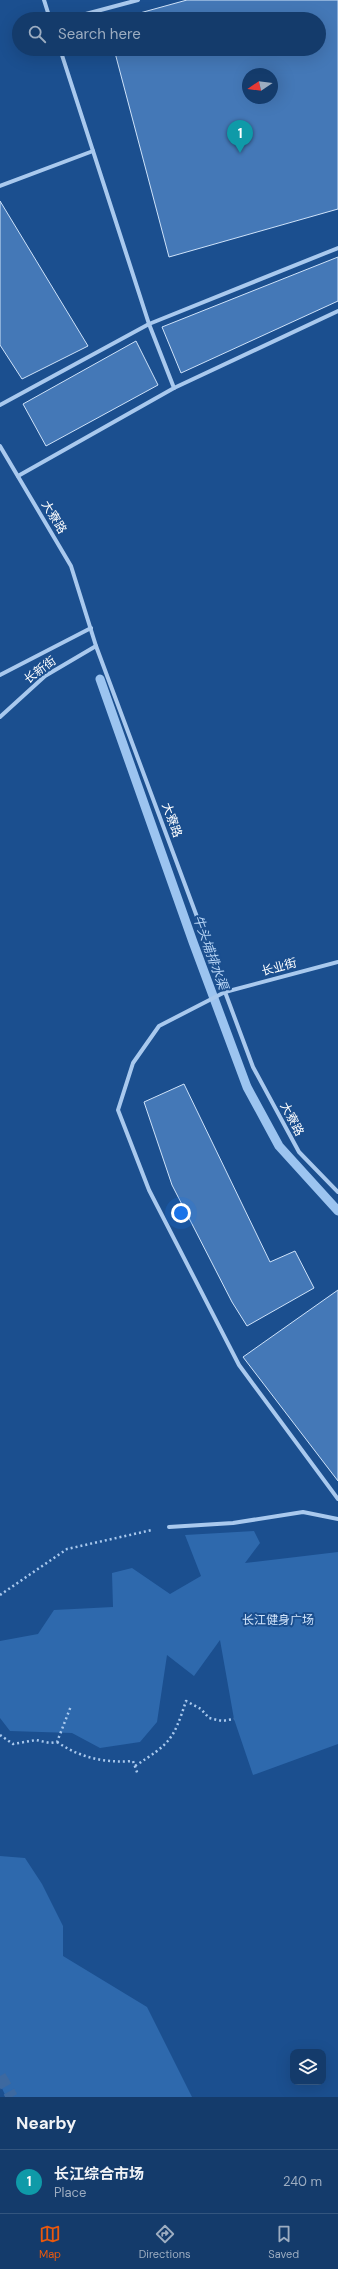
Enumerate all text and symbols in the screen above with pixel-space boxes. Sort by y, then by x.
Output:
search box [12,12,326,56]
icon: search [26,23,48,45]
text: Search here [58,24,141,44]
north arrow [242,68,278,104]
pin: 1 [227,120,253,153]
street label: 大寮路 [38,497,70,537]
street label: 长新街 [21,653,59,687]
street label: 大寮路 [158,800,186,840]
water label: 牛头埔排水渠 [189,913,233,994]
street label: 长业街 [260,955,298,979]
street label: 大寮路 [276,1099,308,1139]
your location [171,1203,191,1223]
park label: 长江健身广场 [242,1612,314,1628]
map controls [290,2049,326,2085]
button: layers [290,2049,326,2085]
text: Nearby [16,2112,76,2134]
text: 长江综合市场 [54,2164,144,2184]
text: 1 [27,2173,31,2190]
text: 240 m [283,2173,322,2190]
text: Place [54,2184,86,2201]
tab: Map [39,2223,61,2261]
tab: Directions [139,2223,191,2261]
tab: Saved [268,2223,299,2261]

